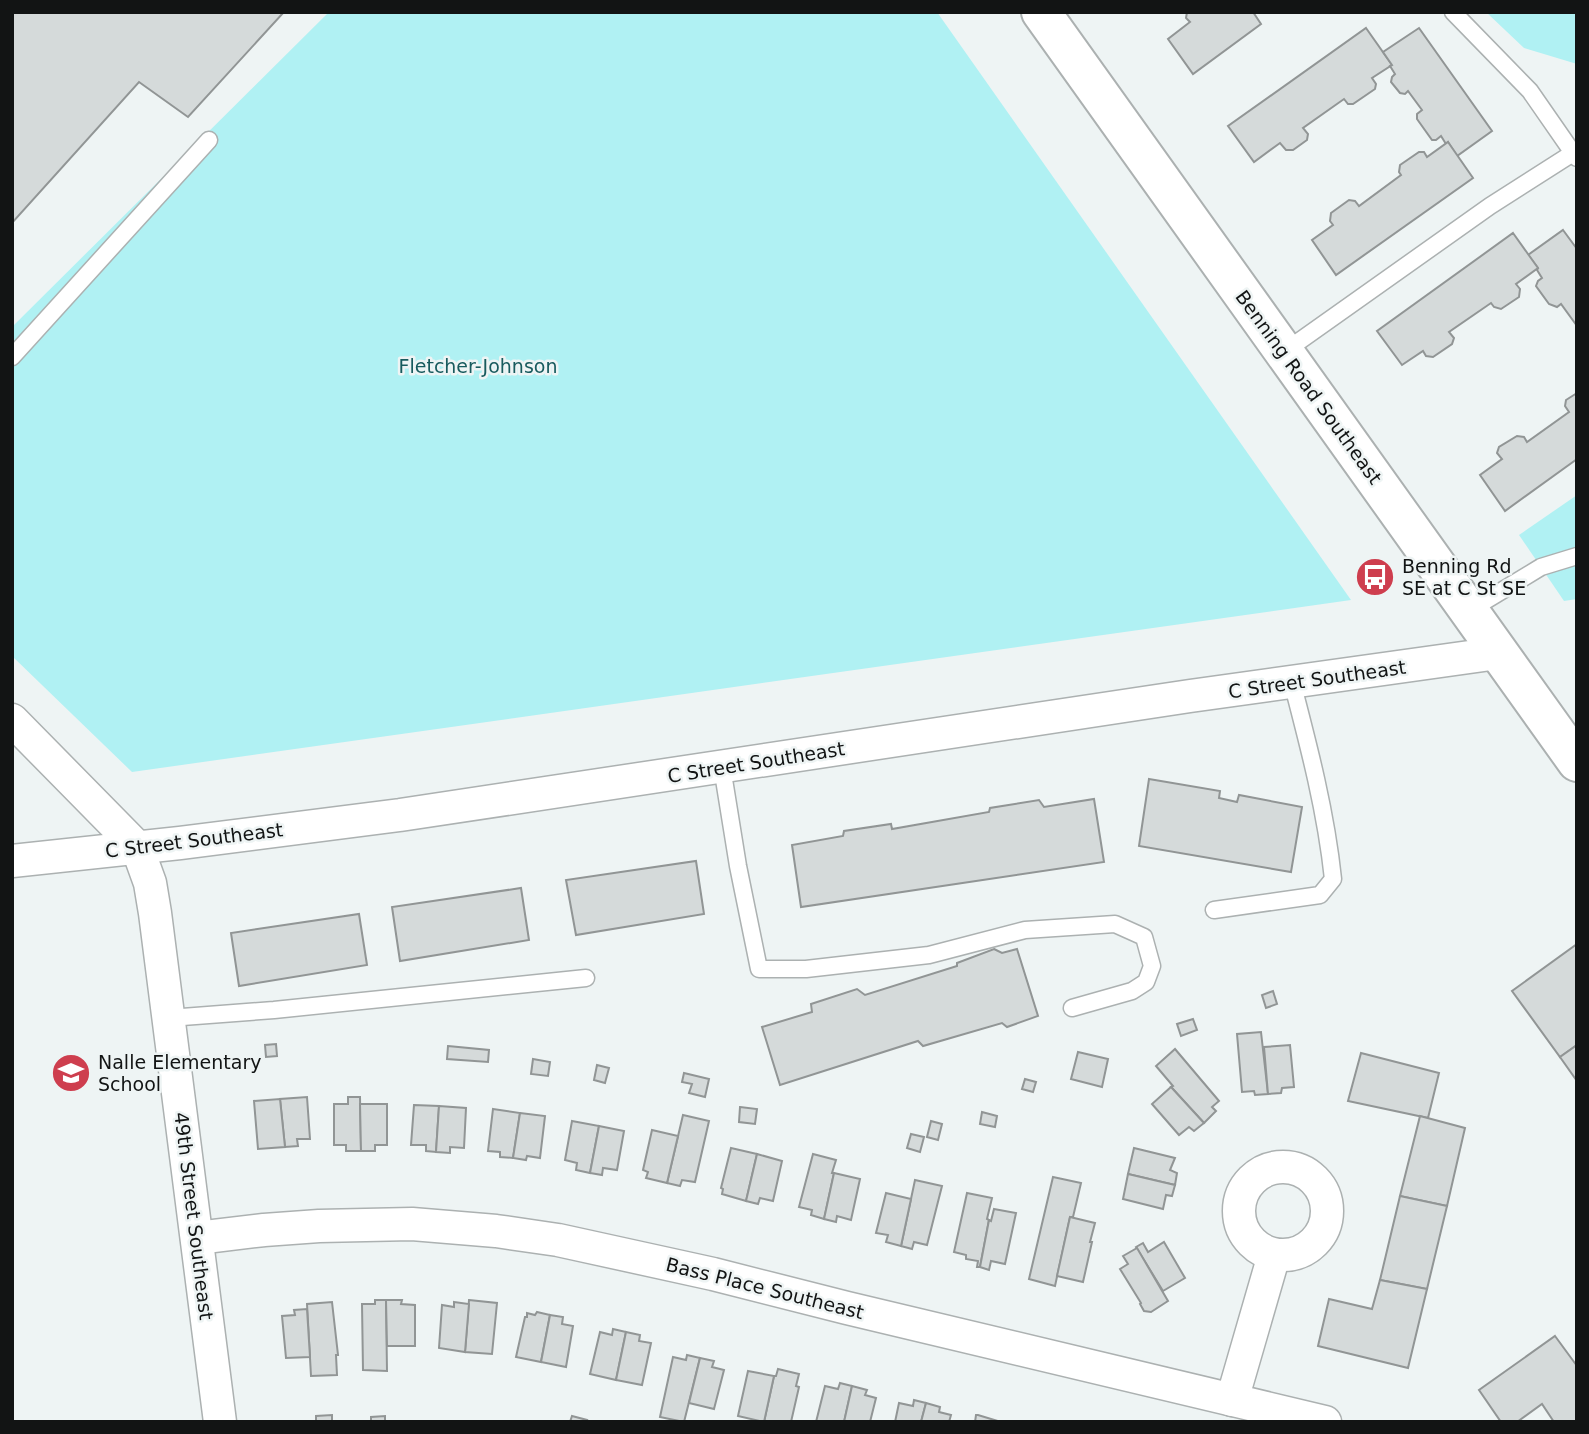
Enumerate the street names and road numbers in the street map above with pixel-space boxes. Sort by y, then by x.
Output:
street label: Benning Road Southeast [1231,286,1387,488]
street label: C Street Southeast [1227,656,1407,702]
street label: C Street Southeast [666,737,846,787]
street label: C Street Southeast [104,818,284,862]
street label: 49th Street Southeast [170,1111,218,1321]
street label: Bass Place Southeast [664,1253,866,1323]

